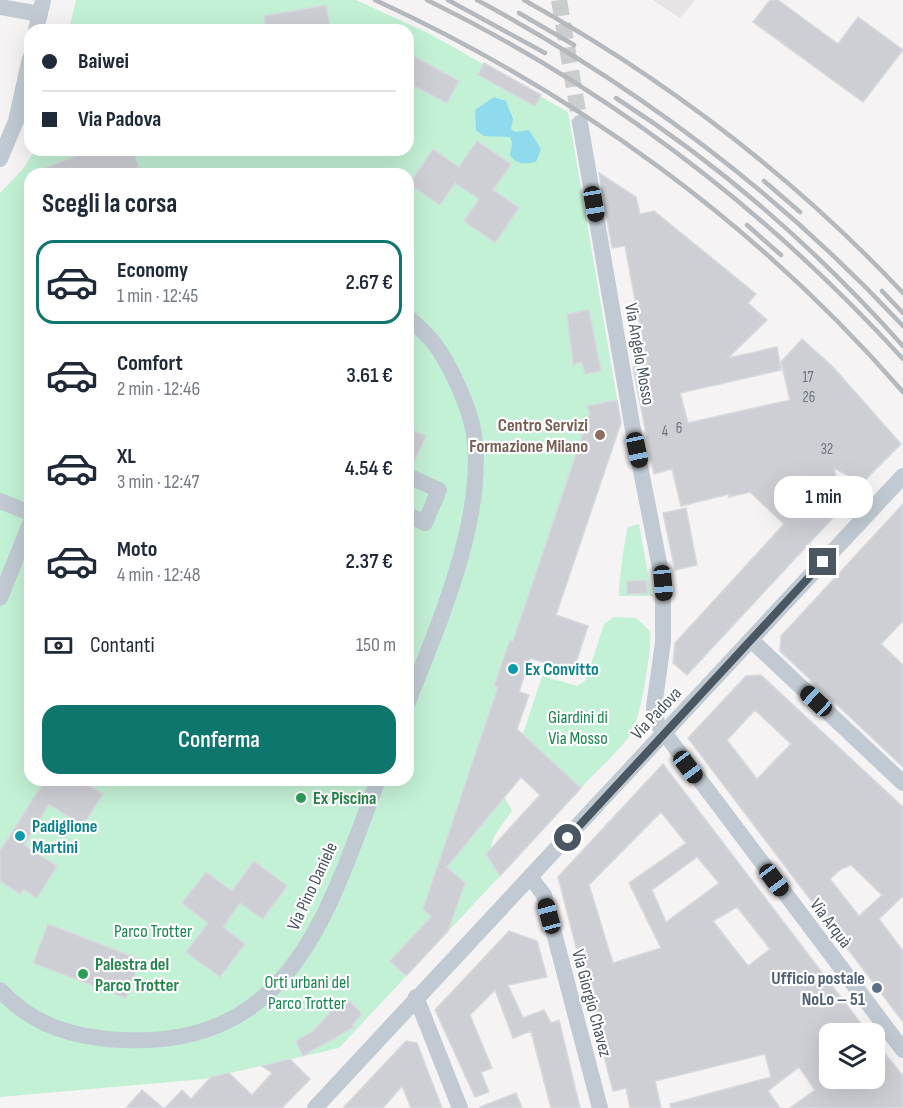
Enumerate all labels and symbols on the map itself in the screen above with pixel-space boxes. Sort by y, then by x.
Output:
car [582,185,606,223]
street label: Via Angelo Mosso [620,301,659,407]
house number: 17 [802,368,814,387]
house number: 26 [803,388,815,407]
place label: Centro Servizi Formazione Milano [469,415,588,457]
house number: 6 [676,419,682,438]
house number: 4 [662,422,668,441]
marker: Centro Servizi Formazione Milano [593,428,607,442]
car [624,431,650,469]
house number: 32 [821,440,833,459]
callout: 1 min [774,475,872,517]
route end [809,548,836,575]
car [652,564,674,602]
place label: Ex Convitto [525,659,599,680]
marker: Ex Convitto [506,662,520,676]
car [797,682,835,720]
street label: Via Padova [627,683,686,744]
park label: Giardini di Via Mosso [548,707,608,749]
car [670,747,706,787]
place label: Ex Piscina [313,788,376,809]
marker: Ex Piscina [294,791,308,805]
place label: Padiglione Martini [32,816,97,858]
route start [554,824,581,851]
marker: Padiglione Martini [13,829,27,843]
street label: Via Pino Daniele [283,839,342,934]
car [756,860,792,900]
street label: Via Arquà [805,895,856,952]
car [536,896,562,936]
park label: Parco Trotter [114,921,192,942]
street label: Via Giorgio Chavez [567,947,616,1060]
place label: Palestra del Parco Trotter [95,954,179,996]
marker: Palestra del Parco Trotter [76,967,90,981]
place label: Ufficio postale NoLo – 51 [771,968,865,1010]
park label: Orti urbani del Parco Trotter [264,972,350,1014]
marker: Ufficio postale NoLo – 51 [870,981,884,995]

